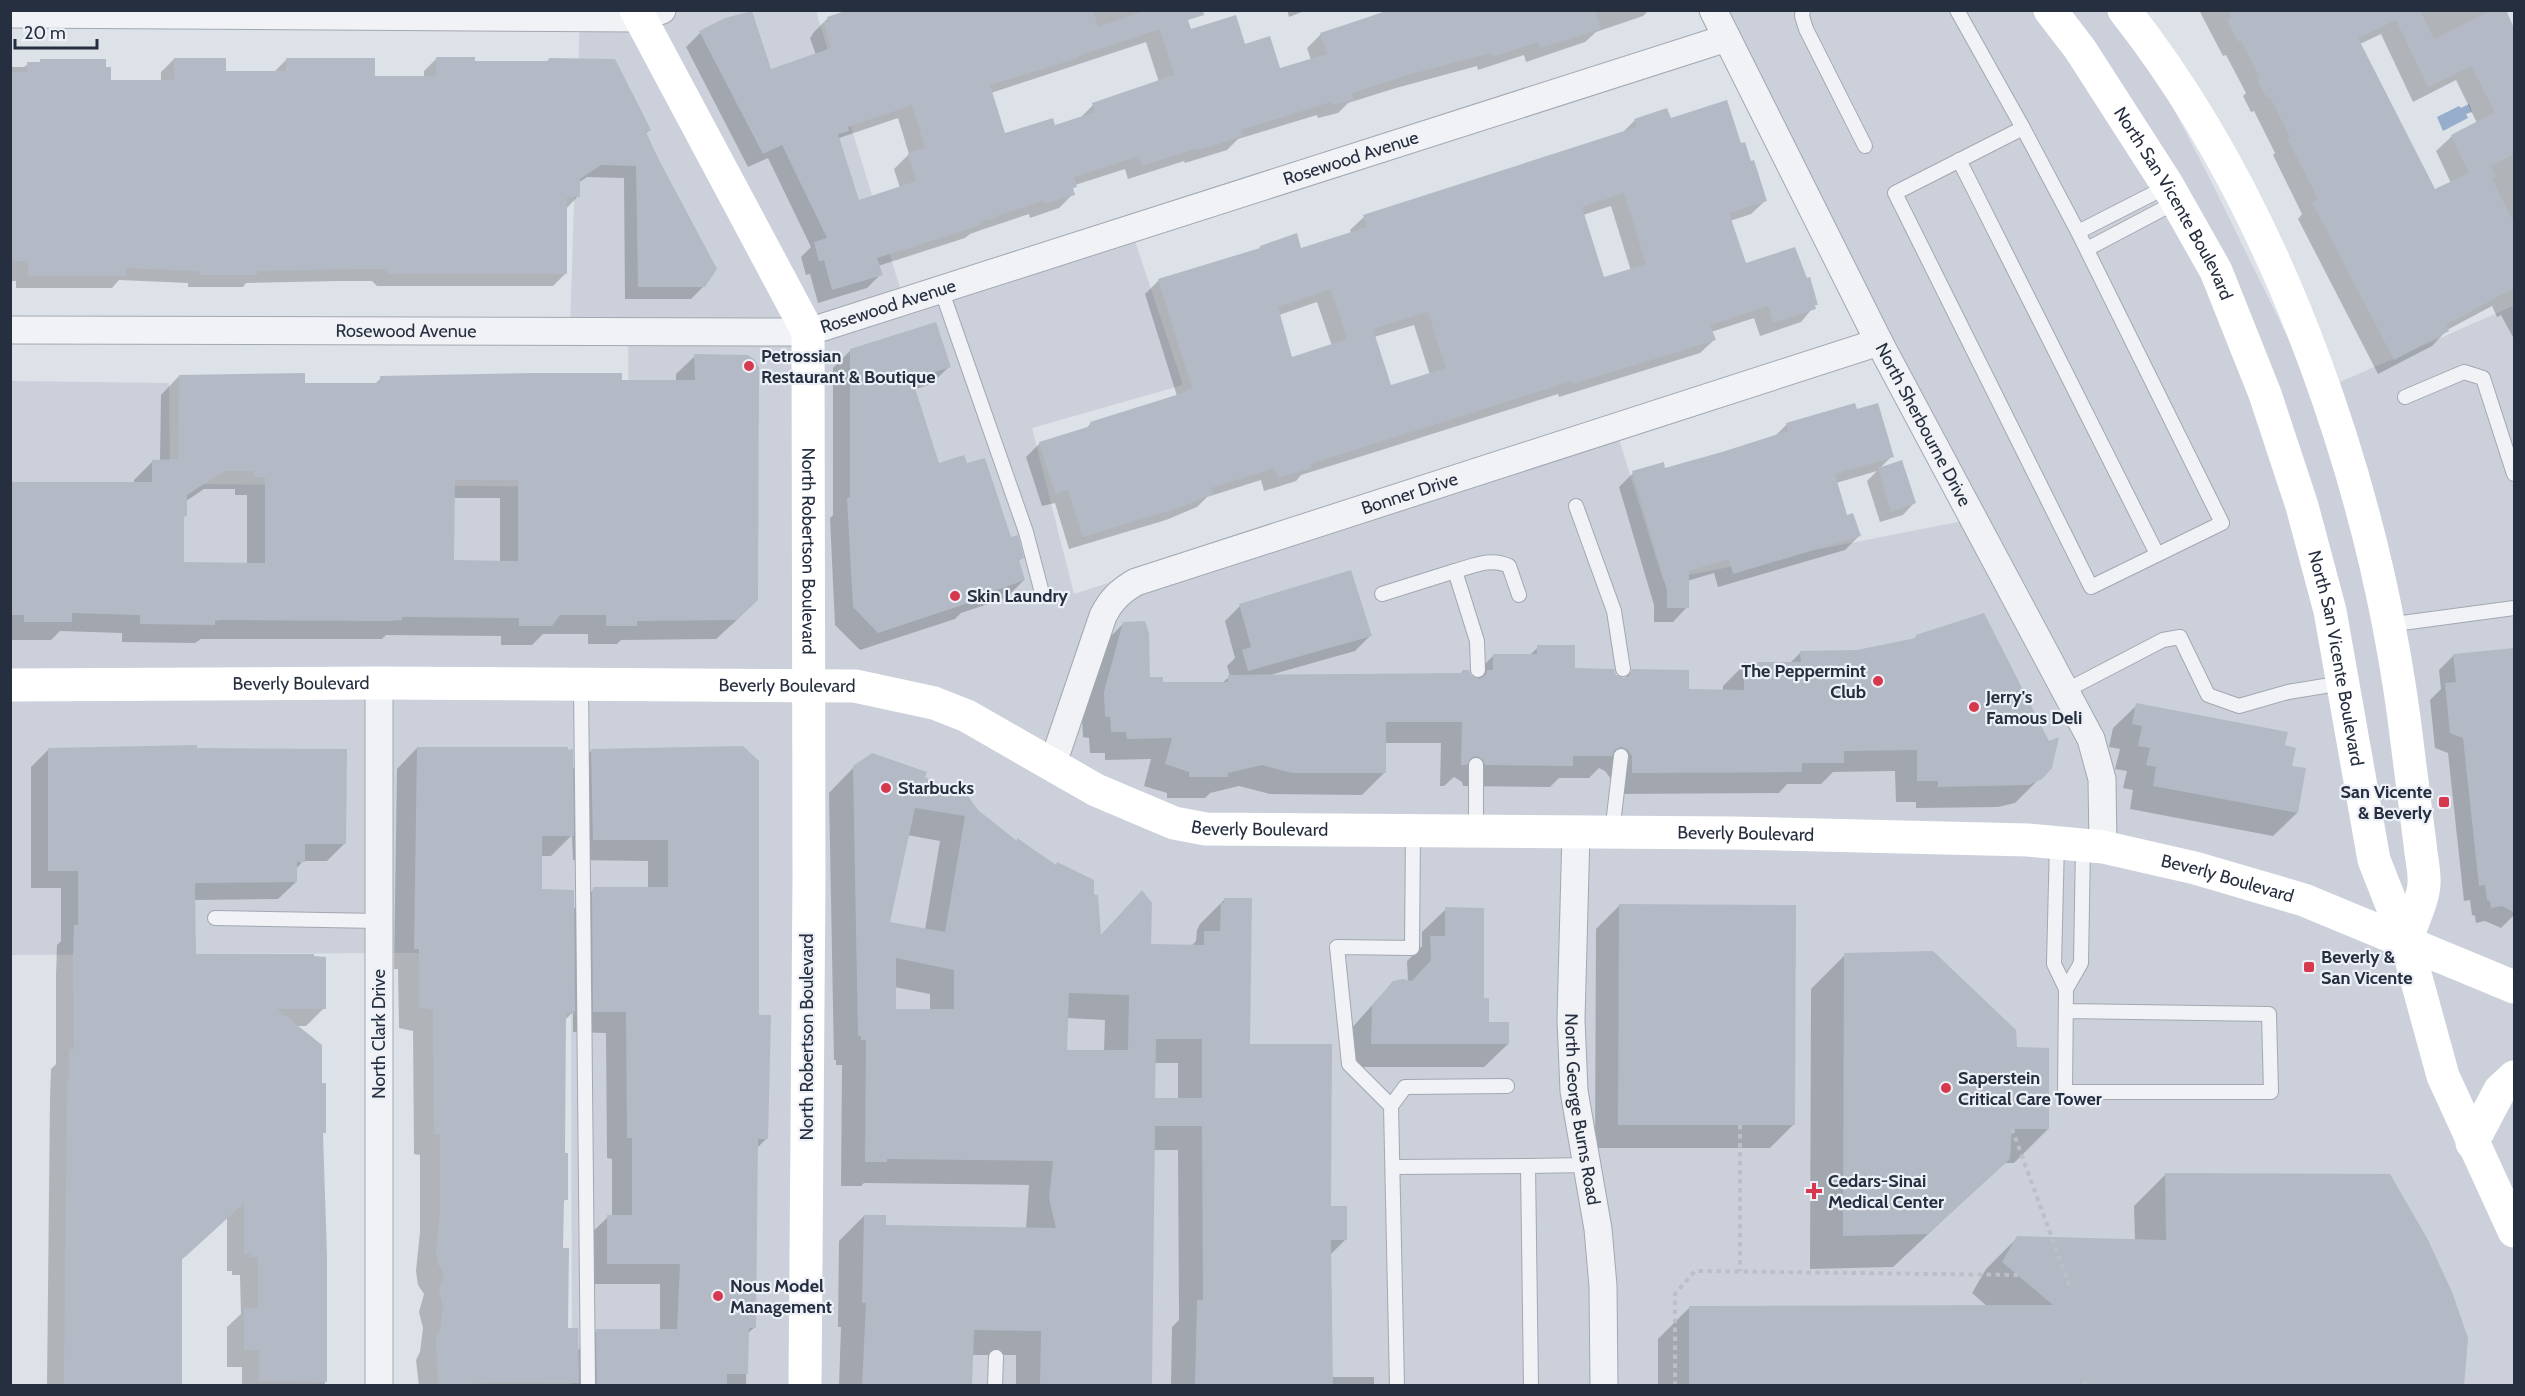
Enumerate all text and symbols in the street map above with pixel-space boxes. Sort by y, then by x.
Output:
scale bar [15,12,98,50]
text: 20 m [24,22,66,44]
street label: North San Vicente Boulevard [2109,103,2237,303]
street label: Rosewood Avenue [1280,126,1421,190]
street label: Rosewood Avenue [817,274,959,338]
street label: Rosewood Avenue [335,320,477,342]
street label: North Sherbourne Drive [1871,339,1976,510]
place label: Petrossian Restaurant & Boutique [761,345,936,388]
marker: Petrossian Restaurant & Boutique [742,359,756,373]
street label: North Robertson Boulevard [797,447,820,655]
street label: Bonner Drive [1358,468,1461,520]
street label: North San Vicente Boulevard [2303,548,2368,768]
place label: Skin Laundry [967,585,1068,607]
marker: Skin Laundry [948,589,962,603]
place label: The Peppermint Club [1741,660,1866,703]
street label: Beverly Boulevard [232,672,370,695]
street label: Beverly Boulevard [718,674,856,697]
marker: The Peppermint Club [1871,674,1885,688]
place label: Jerry's Famous Deli [1985,686,2082,729]
marker: Jerry's Famous Deli [1967,700,1981,714]
place label: Starbucks [898,777,974,799]
marker: Starbucks [879,781,893,795]
place label: San Vicente & Beverly [2341,781,2432,824]
marker: San Vicente & Beverly [2437,795,2451,809]
street label: Beverly Boulevard [1189,815,1328,841]
street label: Beverly Boulevard [1677,822,1815,846]
street label: Beverly Boulevard [2159,850,2296,907]
street label: North Robertson Boulevard [796,934,818,1140]
place label: Beverly & San Vicente [2321,946,2412,989]
marker: Beverly & San Vicente [2302,960,2316,974]
street label: North Clark Drive [368,969,390,1099]
street label: North George Burns Road [1560,1013,1605,1207]
place label: Saperstein Critical Care Tower [1958,1067,2102,1110]
marker: Saperstein Critical Care Tower [1939,1081,1953,1095]
place label: Cedars-Sinai Medical Center [1828,1170,1944,1213]
marker: Cedars-Sinai Medical Center [1805,1182,1823,1200]
place label: Nous Model Management [730,1275,832,1318]
marker: Nous Model Management [711,1289,725,1303]

